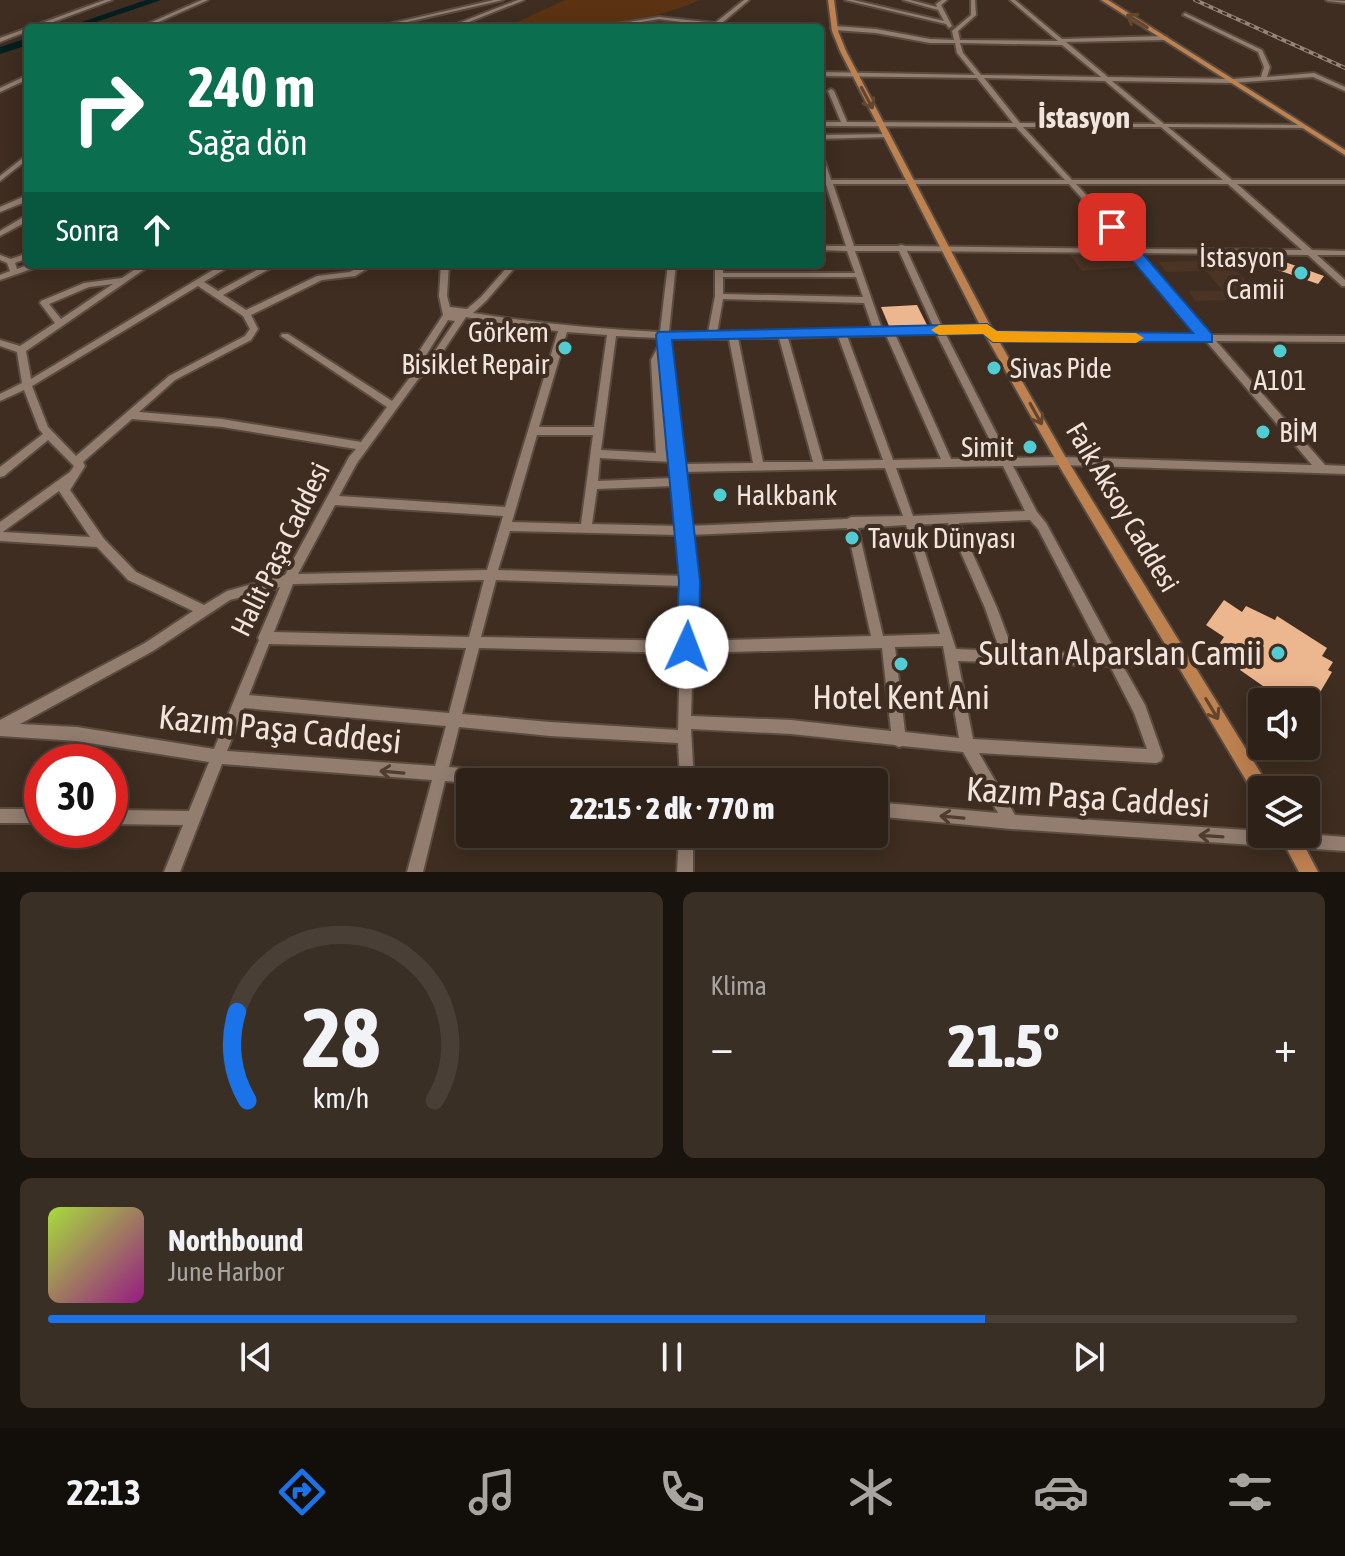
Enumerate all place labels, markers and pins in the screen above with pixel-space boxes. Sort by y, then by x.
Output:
pin [1078,193,1146,261]
place label: İstasyon Camii [1199,241,1285,305]
marker: İstasyon Camii [1292,264,1310,282]
place label: Görkem Bisiklet Repair [401,316,550,380]
marker: Görkem Bisiklet Repair [556,339,574,357]
marker: A101 [1271,342,1289,360]
place label: Sivas Pide [1010,352,1112,384]
marker: Sivas Pide [985,359,1003,377]
place label: A101 [1253,364,1307,396]
place label: BİM [1279,416,1318,448]
marker: BİM [1254,423,1272,441]
place label: Simit [961,431,1014,463]
marker: Simit [1021,438,1039,456]
place label: Halkbank [736,479,837,511]
marker: Halkbank [711,486,729,504]
place label: Tavuk Dünyası [868,522,1016,554]
marker: Tavuk Dünyası [843,529,861,547]
place label: Sultan Alparslan Camii [979,633,1262,672]
marker: Sultan Alparslan Camii [1269,644,1287,662]
marker: Hotel Kent Ani [892,655,910,673]
place label: Hotel Kent Ani [812,677,990,716]

